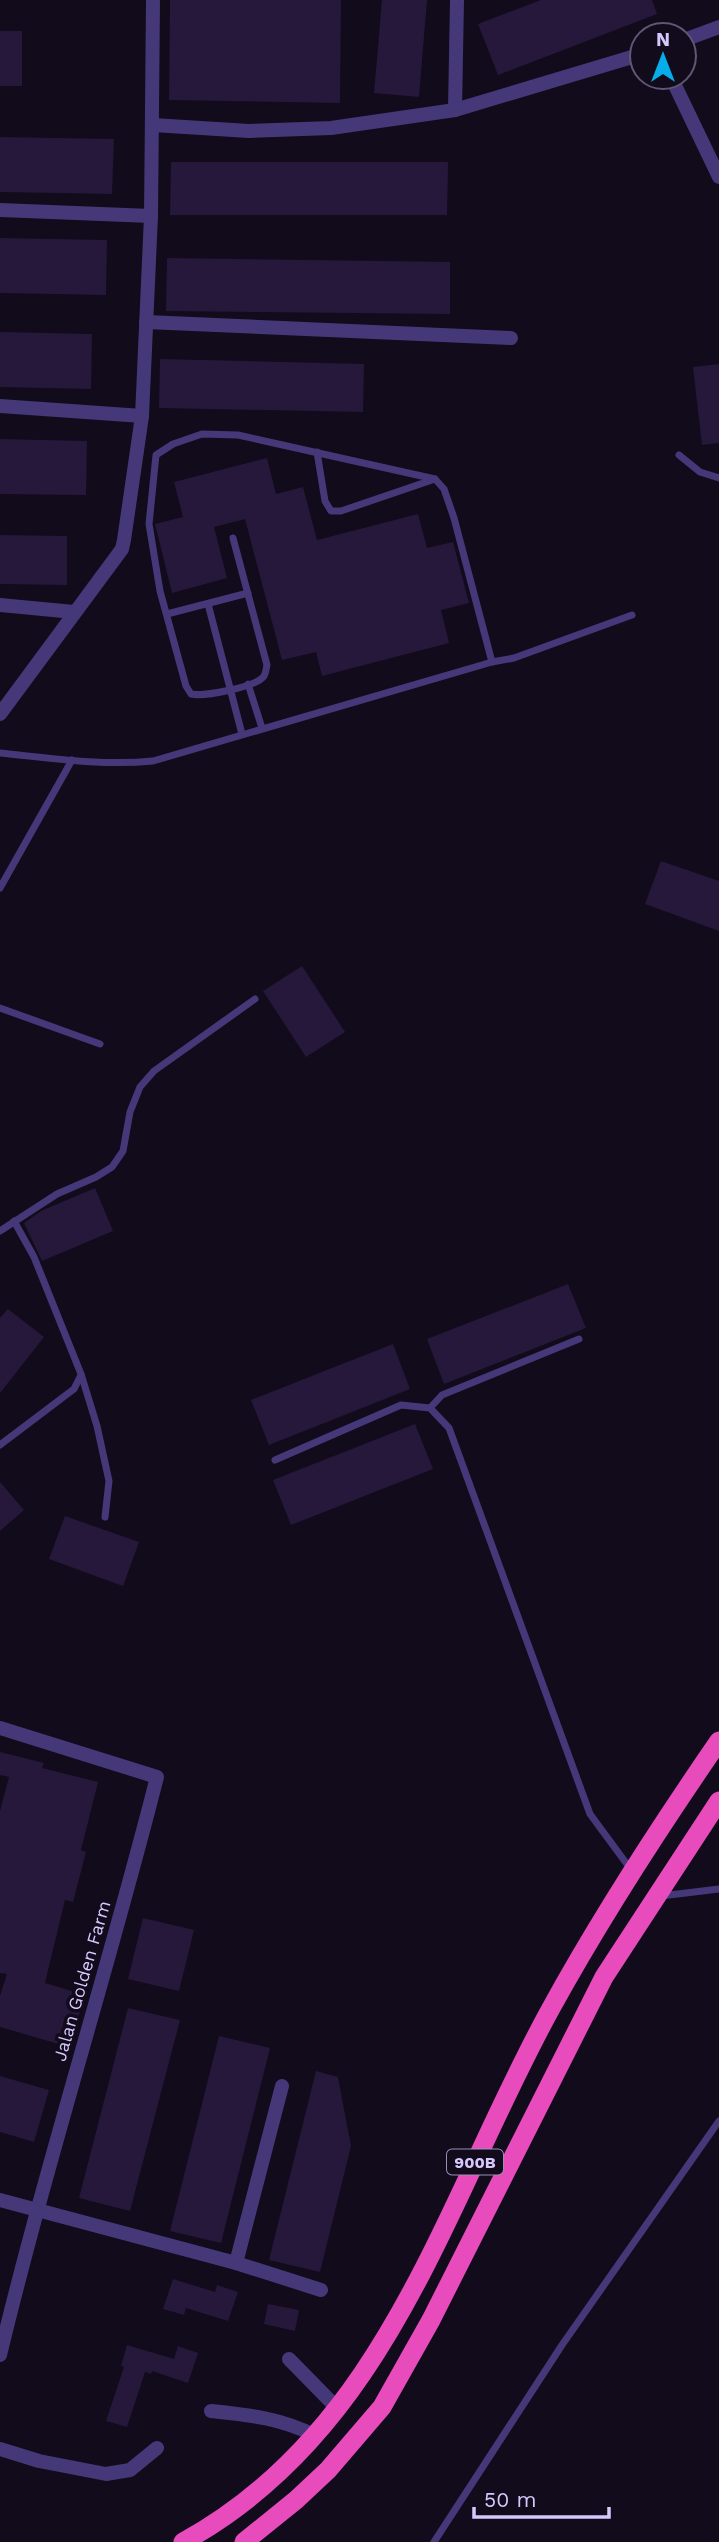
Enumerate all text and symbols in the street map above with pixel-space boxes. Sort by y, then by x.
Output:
north arrow [628,21,698,91]
text: N [656,28,670,51]
street label: Jalan Golden Farm [49,1898,115,2064]
road number: 900B [447,2150,503,2174]
scale bar [474,2476,609,2520]
text: 50 m [484,2487,536,2512]

